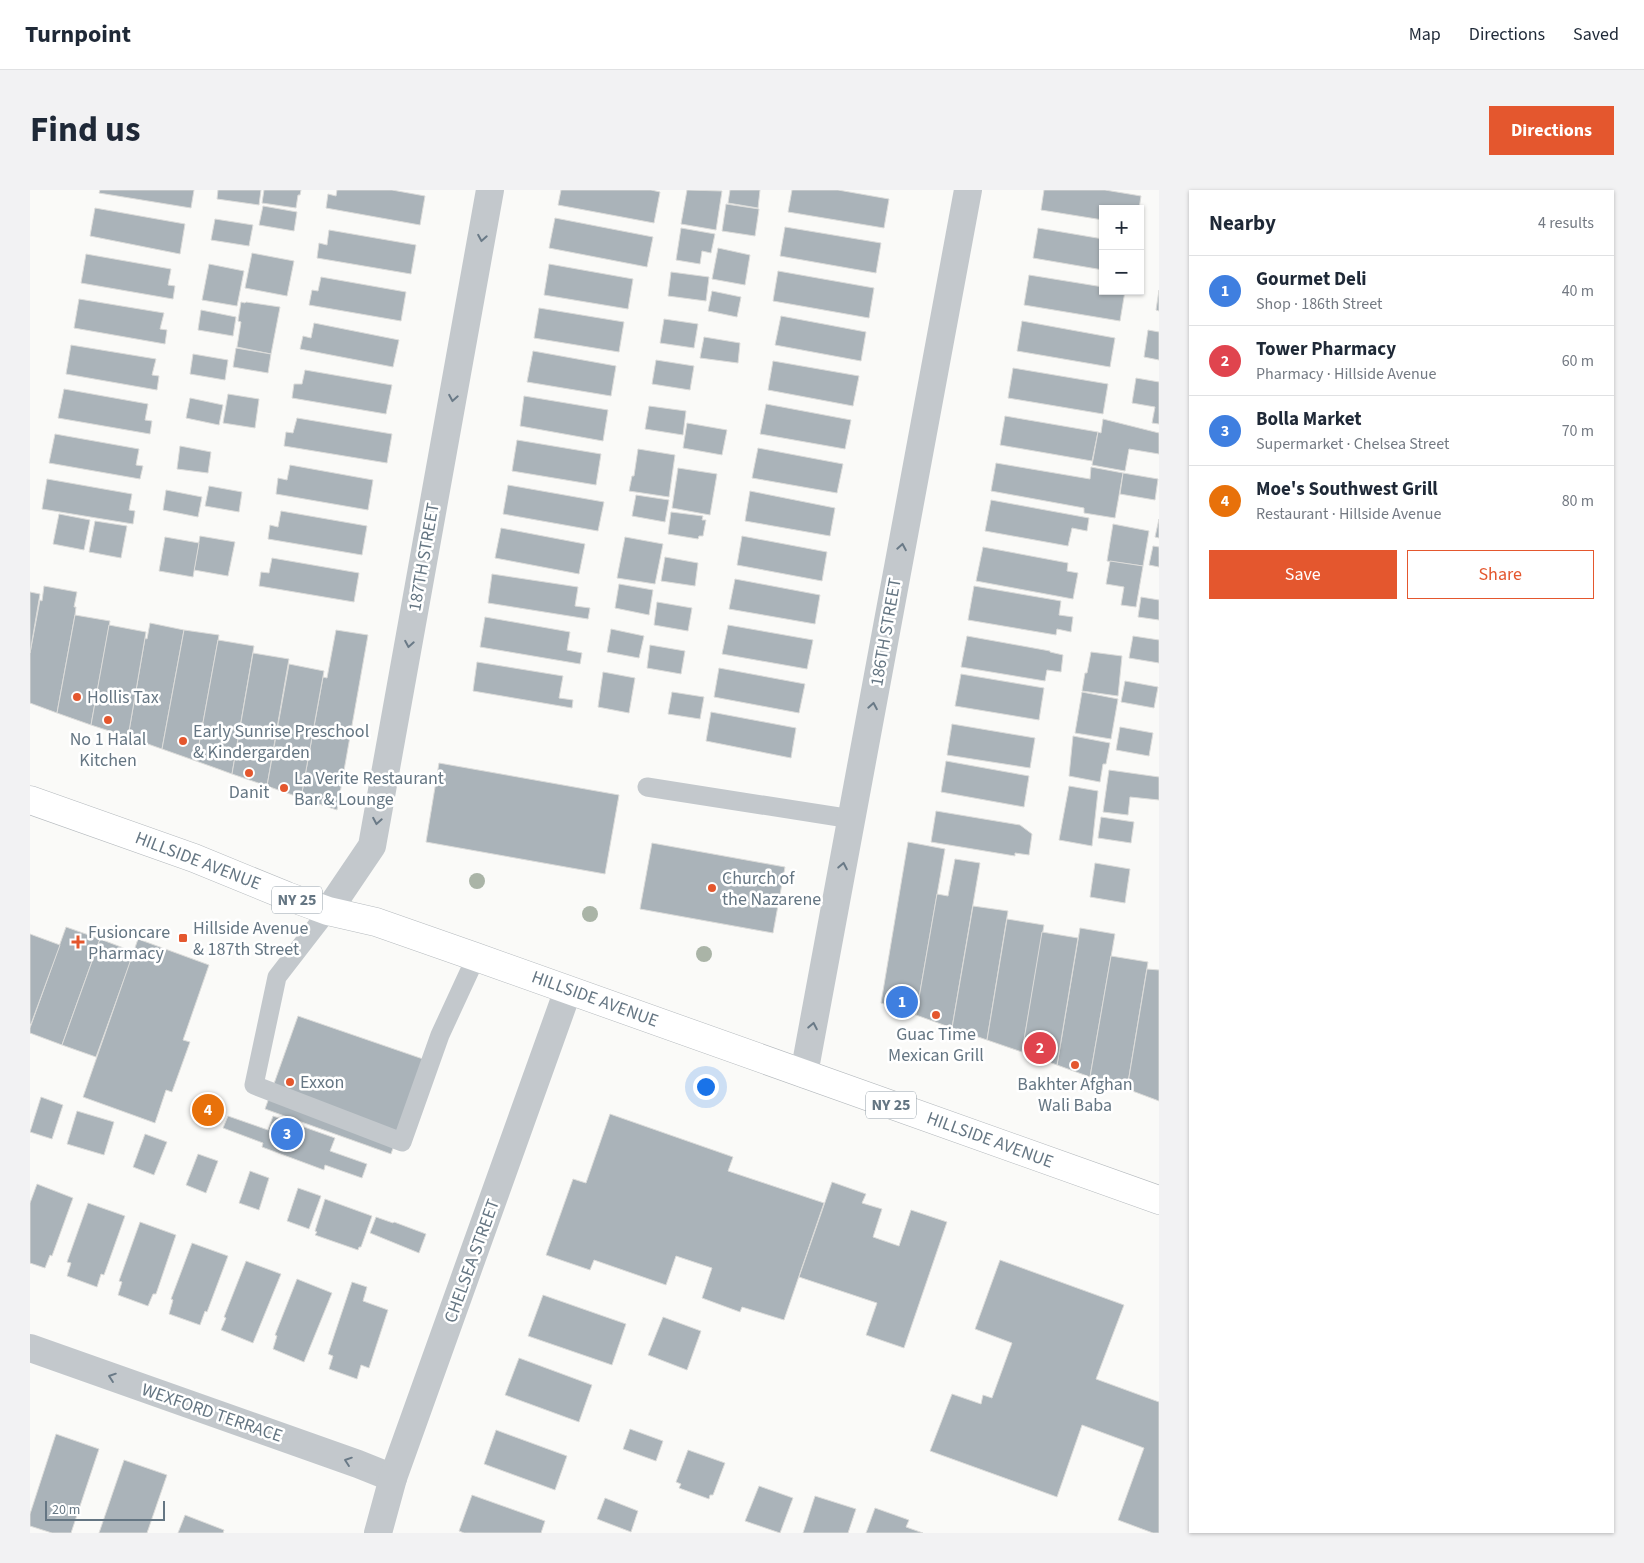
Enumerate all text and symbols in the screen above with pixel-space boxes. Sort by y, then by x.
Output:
text: Turnpoint [25,17,131,52]
text: Map [1409,22,1441,47]
text: Directions [1469,22,1545,47]
text: Saved [1573,22,1619,47]
text: Find us [30,105,140,155]
button: Directions [1489,106,1614,155]
map controls [1099,205,1144,295]
button: + [1099,205,1144,250]
text: Nearby [1209,208,1276,238]
text: 4 results [1538,212,1594,234]
one-way arrow [477,234,487,242]
button: − [1099,250,1144,295]
text: Gourmet Deli [1256,266,1367,293]
text: 1 [1221,280,1229,302]
text: 40 m [1562,280,1594,302]
text: Shop · 186th Street [1256,293,1382,315]
text: Tower Pharmacy [1256,336,1396,363]
text: 2 [1221,350,1229,372]
text: 60 m [1562,350,1594,372]
text: Pharmacy · Hillside Avenue [1256,363,1436,385]
one-way arrow [448,394,458,402]
text: Bolla Market [1256,406,1362,433]
text: 3 [1221,420,1229,442]
text: 70 m [1562,420,1594,442]
text: Supermarket · Chelsea Street [1256,433,1449,455]
text: Moe's Southwest Grill [1256,476,1438,503]
text: 4 [1221,490,1229,512]
text: 80 m [1562,490,1594,512]
street label: 187TH STREET [402,501,446,613]
text: Restaurant · Hillside Avenue [1256,503,1441,525]
one-way arrow [896,542,907,551]
button: Save [1209,550,1397,599]
button: Share [1407,550,1594,599]
street label: 186TH STREET [864,576,908,688]
one-way arrow [404,640,414,648]
place label: Hollis Tax [87,685,159,710]
marker: Hollis Tax [71,691,83,703]
one-way arrow [867,702,877,711]
marker: No 1 Halal Kitchen [102,714,114,726]
place label: Early Sunrise Preschool & Kindergarden [193,719,369,765]
place label: No 1 Halal Kitchen [70,727,146,773]
marker: Early Sunrise Preschool & Kindergarden [177,735,189,747]
place label: La Verite Restaurant Bar & Lounge [294,766,444,812]
marker: Danit [243,767,255,779]
place label: Danit [229,780,269,805]
marker: La Verite Restaurant Bar & Lounge [278,782,290,794]
one-way arrow [372,817,382,826]
street label: HILLSIDE AVENUE [131,825,265,897]
one-way arrow [837,862,848,871]
place label: Church of the Nazarene [722,866,821,912]
marker: Church of the Nazarene [706,882,718,894]
road number: NY 25 [272,886,322,914]
place label: Hillside Avenue & 187th Street [193,916,308,962]
place label: Fusioncare Pharmacy [88,920,170,966]
marker: Hillside Avenue & 187th Street [177,932,189,944]
marker: Fusioncare Pharmacy [72,936,84,948]
street label: HILLSIDE AVENUE [528,964,662,1034]
pin: 1 [886,983,918,1021]
marker: Guac Time Mexican Grill [930,1009,942,1021]
one-way arrow [808,1022,818,1030]
place label: Guac Time Mexican Grill [888,1022,984,1068]
pin: 2 [1024,1029,1056,1067]
marker: Bakhter Afghan Wali Baba [1069,1059,1081,1071]
place label: Exxon [300,1070,344,1095]
place label: Bakhter Afghan Wali Baba [1017,1072,1133,1118]
your location [693,1074,719,1100]
marker: Exxon [284,1076,296,1088]
pin: 4 [192,1091,224,1129]
road number: NY 25 [866,1092,916,1118]
street label: HILLSIDE AVENUE [923,1105,1057,1175]
pin: 3 [271,1115,303,1153]
street label: CHELSEA STREET [438,1195,506,1326]
one-way arrow [108,1373,117,1383]
street label: WEXFORD TERRACE [138,1377,286,1449]
one-way arrow [344,1456,352,1466]
scale bar [45,1498,165,1521]
text: 20 m [52,1500,80,1520]

